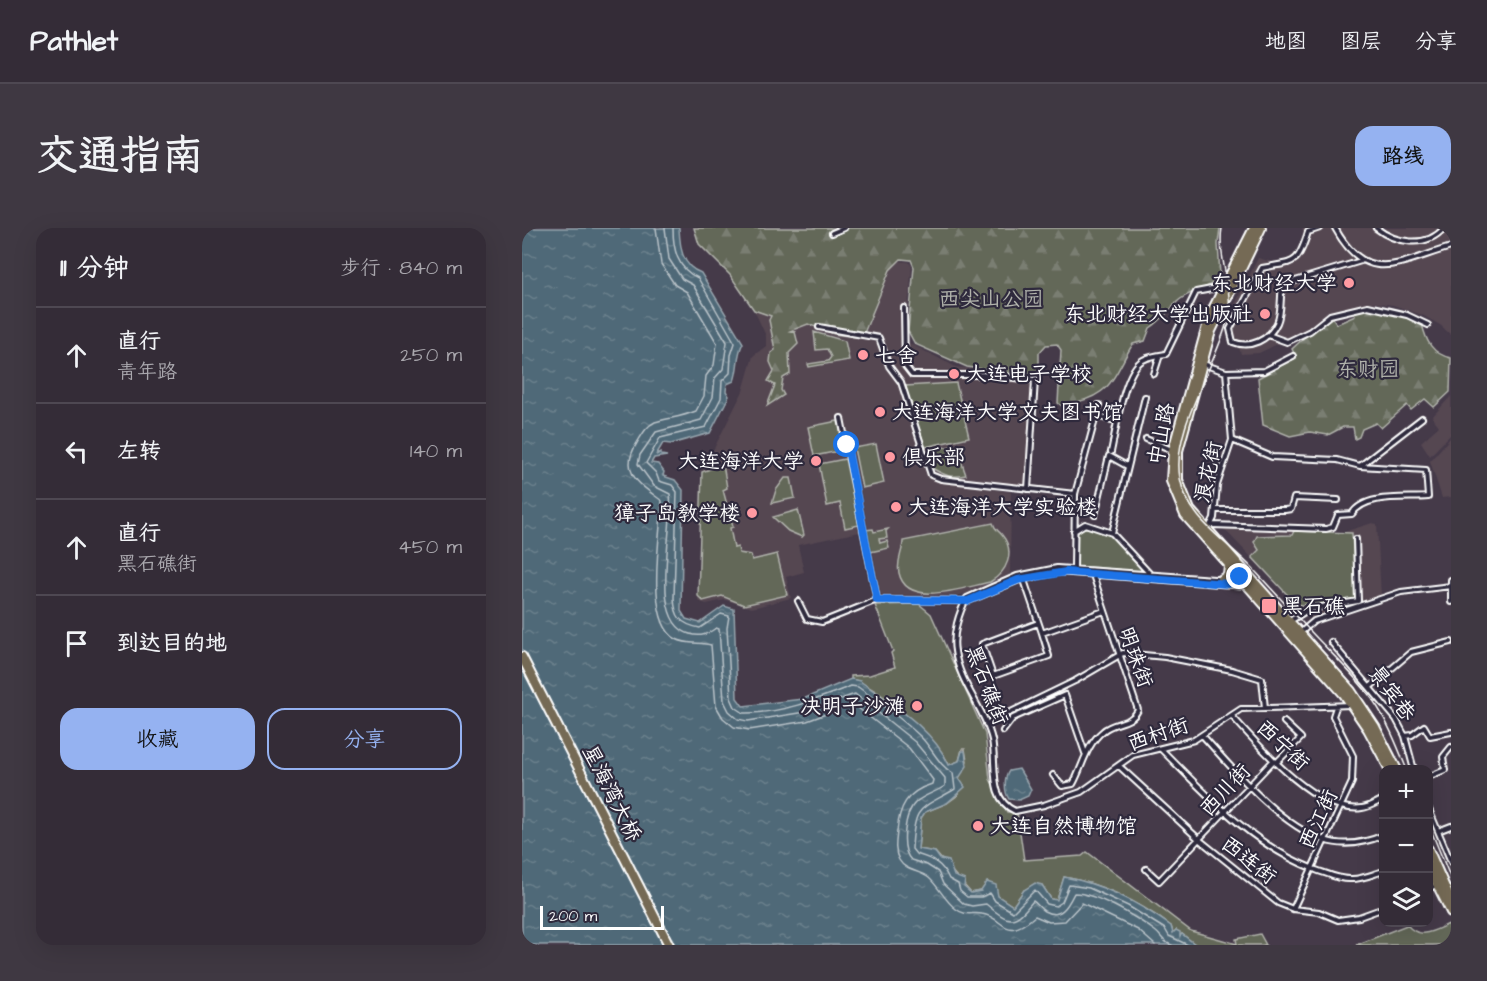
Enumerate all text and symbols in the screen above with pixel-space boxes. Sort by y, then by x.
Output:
text: Pathlet [30,22,118,61]
text: 地图 [1265,27,1307,56]
text: 图层 [1340,27,1382,56]
text: 分享 [1415,27,1457,56]
button: 路线 [1355,126,1451,186]
text: 交通指南 [36,128,204,186]
text: 11 分钟 [60,250,129,286]
text: 步行 · 840 m [340,254,462,282]
place label: 东北财经大学 [1211,269,1337,298]
marker: 东北财经大学 [1342,276,1356,290]
park label: 西尖山公园 [939,285,1044,314]
place label: 东北财经大学出版社 [1064,300,1253,329]
marker: 东北财经大学出版社 [1258,307,1272,321]
text: 直行 [117,326,161,357]
icon: ahead [60,339,93,372]
text: 250 m [400,341,462,369]
place label: 七舍 [875,341,917,370]
marker: 七舍 [856,348,870,362]
park label: 东财园 [1337,355,1400,384]
text: 青年路 [117,358,177,386]
place label: 大连电子学校 [966,360,1092,389]
marker: 大连电子学校 [947,367,961,381]
place label: 大连海洋大学文夫图书馆 [892,398,1123,427]
street label: 中山路 [1141,400,1182,468]
marker: 大连海洋大学文夫图书馆 [873,405,887,419]
route start [833,431,859,457]
icon: left [60,435,93,468]
text: 左转 [117,436,161,467]
text: 140 m [410,437,462,465]
street label: 浪花街 [1188,438,1229,506]
place label: 俱乐部 [902,443,965,472]
place label: 大连海洋大学 [678,447,804,476]
marker: 俱乐部 [883,450,897,464]
marker: 大连海洋大学 [809,454,823,468]
place label: 大连海洋大学实验楼 [908,493,1097,522]
place label: 獐子岛教学楼 [614,499,740,528]
marker: 大连海洋大学实验楼 [889,500,903,514]
marker: 獐子岛教学楼 [745,506,759,520]
text: 直行 [117,518,161,549]
icon: ahead [60,531,93,564]
text: 450 m [398,533,462,561]
text: 黑石礁街 [117,550,197,578]
route end [1226,563,1252,589]
place label: 黑石礁 [1282,592,1345,621]
marker: 黑石礁 [1260,597,1278,615]
street label: 明珠街 [1111,623,1160,692]
icon: arrive [60,627,93,660]
text: 到达目的地 [117,628,227,659]
street label: 黑石礁街 [958,641,1015,730]
street label: 景宾巷 [1361,659,1422,727]
place label: 决明子沙滩 [800,692,905,721]
marker: 决明子沙滩 [910,699,924,713]
button: 收藏 [60,708,255,770]
button: 分享 [267,708,462,770]
street label: 西村街 [1124,711,1193,758]
street label: 西宁街 [1250,713,1316,777]
street label: 星海湾大桥 [575,740,648,847]
street label: 西川街 [1193,757,1257,823]
map controls [1379,765,1433,927]
button: + [1379,765,1433,819]
street label: 西江街 [1292,785,1345,854]
place label: 大连自然博物馆 [990,812,1137,841]
marker: 大连自然博物馆 [971,819,985,833]
button: − [1379,819,1433,873]
street label: 西连街 [1215,830,1282,891]
button: layers [1379,873,1433,927]
scale bar [540,903,664,930]
text: 200 m [549,905,597,927]

